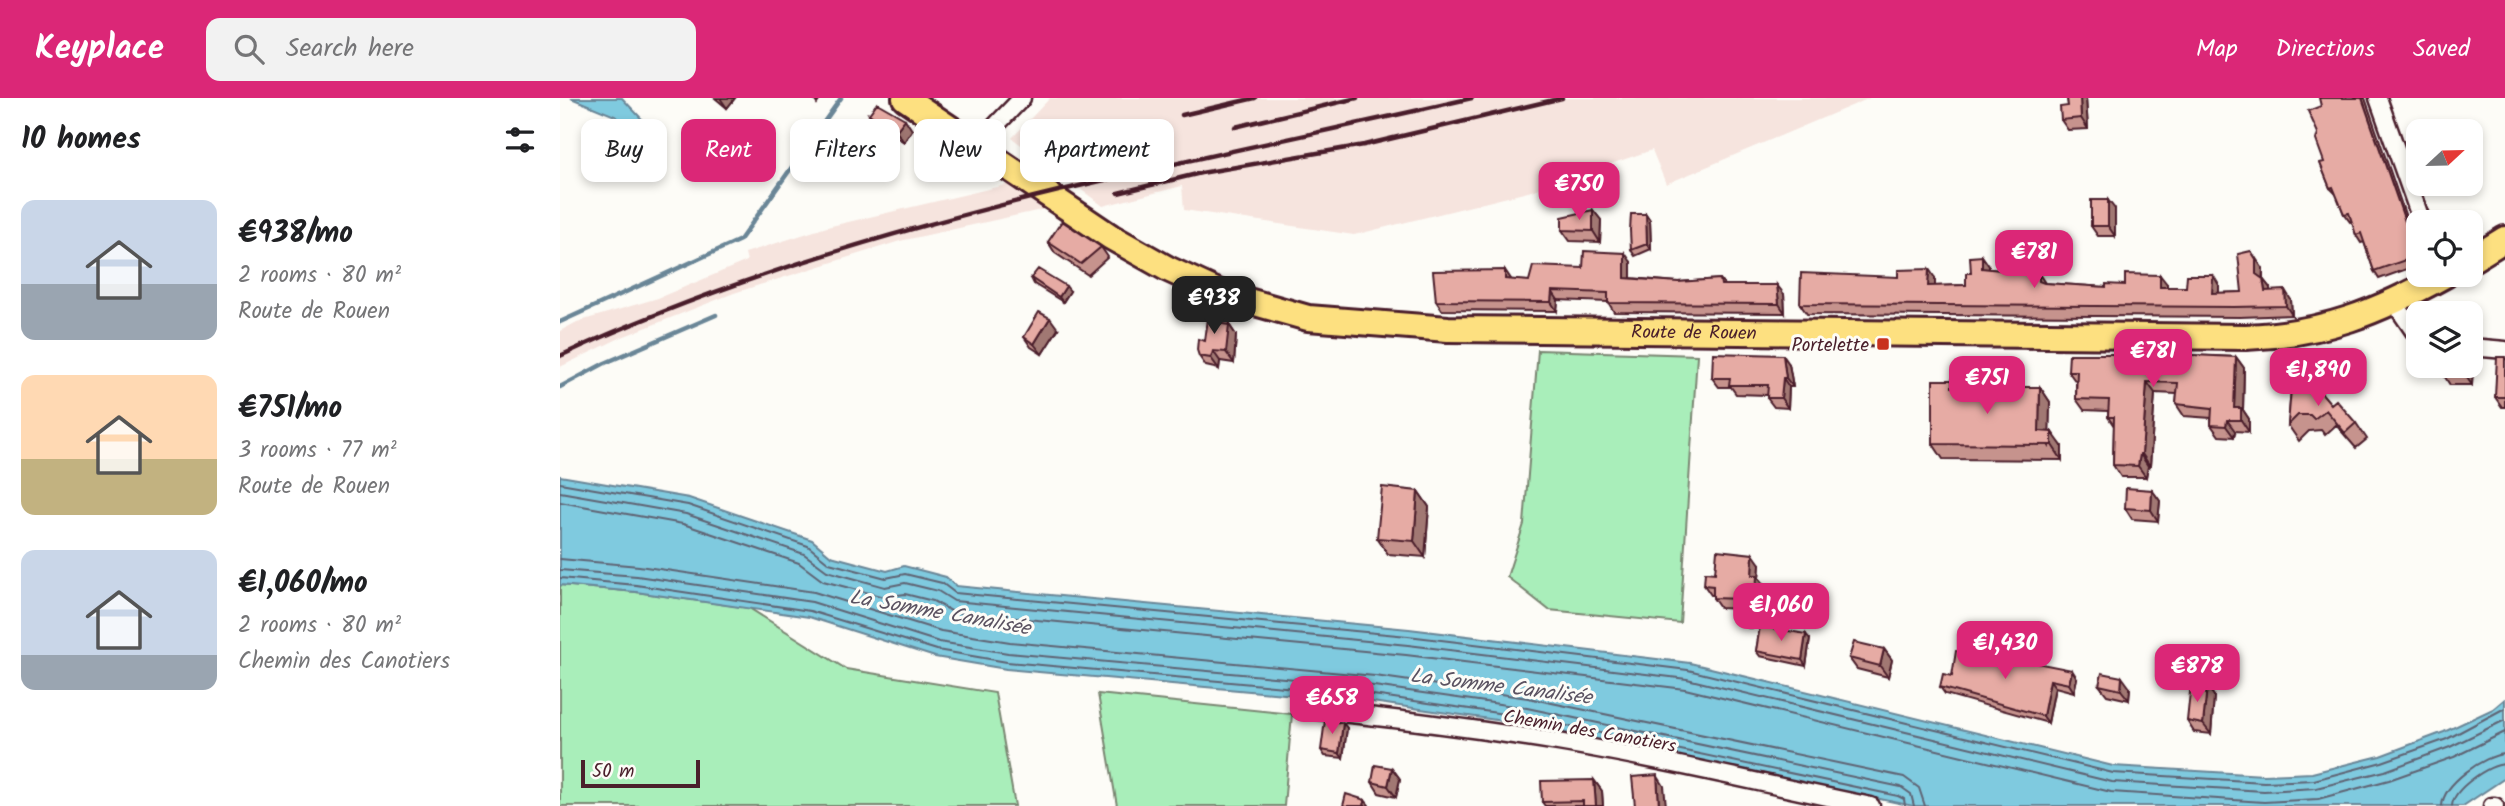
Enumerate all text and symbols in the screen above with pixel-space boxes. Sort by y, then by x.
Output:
search box [206,18,696,81]
text: Keyplace [35,23,164,76]
text: Search here [286,28,414,70]
icon: search [230,30,268,68]
text: Map [2196,30,2238,69]
text: Directions [2276,30,2375,69]
text: Saved [2413,30,2470,69]
text: 10 homes [21,116,141,164]
chip: Buy [581,119,667,182]
chip: Rent [681,119,776,182]
chip: Filters [790,119,900,182]
chip: New [914,119,1006,182]
chip: Apartment [1020,119,1174,182]
north arrow [2406,119,2483,196]
map controls [2406,119,2483,378]
icon: filters [501,121,539,159]
pin: €750 [1538,162,1620,222]
text: €750 [1555,167,1603,203]
text: €938/mo [238,210,353,258]
button: locate [2406,210,2483,287]
icon: home [77,228,161,312]
pin: €781 [1993,230,2075,290]
text: €781 [2011,235,2057,271]
text: 2 rooms · 80 m² [238,258,401,294]
pin: €938 [1173,276,1255,336]
text: €938 [1188,281,1240,317]
text: Route de Rouen [238,294,390,330]
button: layers [2406,301,2483,378]
street label: Route de Rouen [1631,318,1757,349]
pin: €781 [2112,330,2194,389]
place label: Portelette [1791,331,1869,361]
text: €781 [2130,334,2176,370]
marker: Portelette [1875,336,1891,352]
pin: €1,890 [2261,348,2375,408]
text: €1,890 [2286,353,2350,389]
pin: €751 [1946,356,2028,416]
text: €751 [1965,361,2009,397]
text: €751/mo [238,385,342,433]
icon: home [77,403,161,487]
text: 3 rooms · 77 m² [238,433,397,469]
text: Route de Rouen [238,469,390,505]
text: €1,060/mo [238,560,368,608]
icon: home [77,578,161,662]
water label: La Somme Canalisée [847,581,1035,646]
pin: €1,060 [1724,584,1838,643]
text: €1,060 [1749,588,1813,624]
text: 2 rooms · 80 m² [238,608,401,644]
pin: €1,430 [1948,622,2062,681]
text: €1,430 [1973,626,2037,662]
text: Chemin des Canotiers [238,644,450,680]
pin: €878 [2156,644,2238,704]
text: €878 [2171,649,2223,685]
water label: La Somme Canalisée [1408,660,1596,715]
pin: €658 [1291,676,1373,736]
text: €658 [1306,681,1358,717]
street label: Chemin des Canotiers [1501,702,1678,762]
scale bar [581,757,700,789]
text: 50 m [592,757,634,787]

